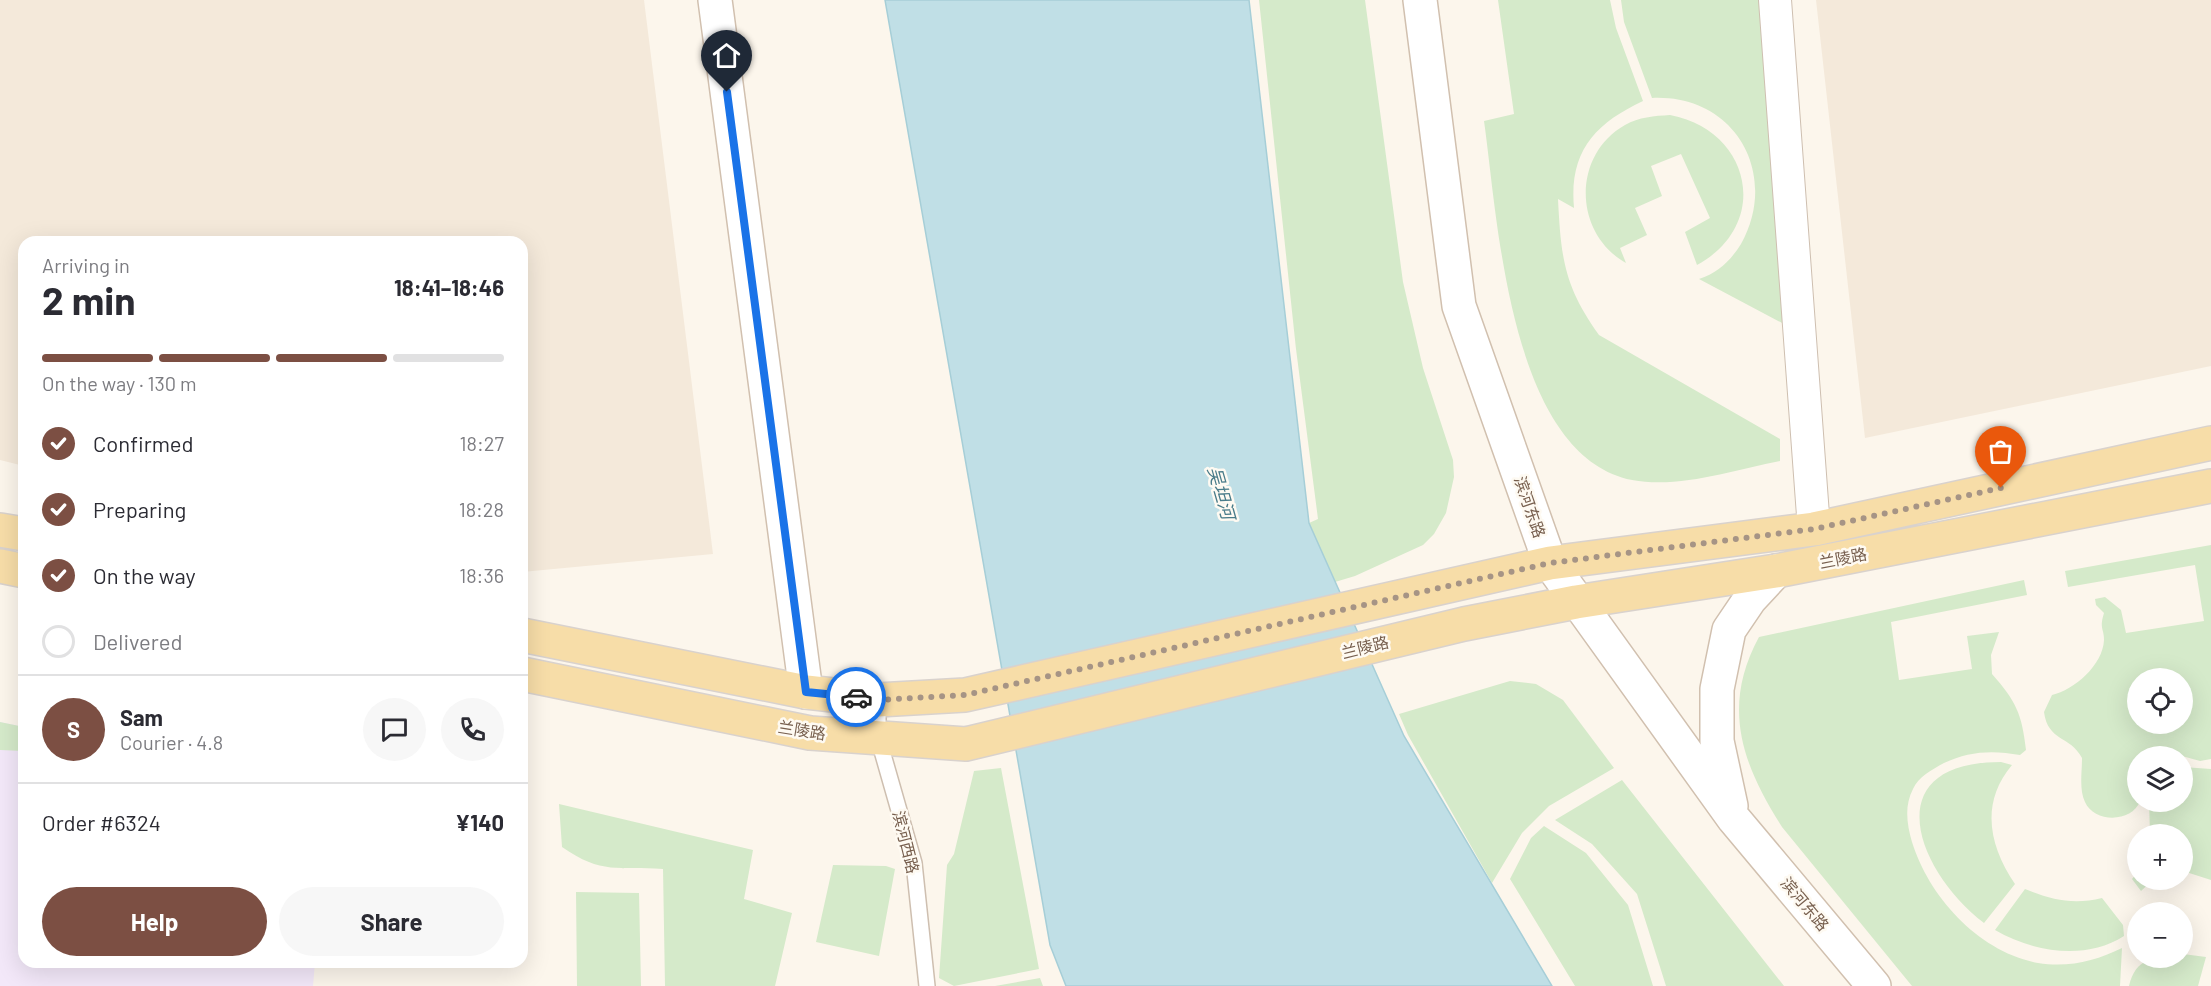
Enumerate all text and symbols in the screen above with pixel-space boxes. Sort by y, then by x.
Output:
pin [701,30,752,92]
icon: home [710,39,743,72]
text: Arriving in [42,253,130,277]
text: 18:41–18:46 [394,274,504,300]
text: 2 min [42,276,135,323]
text: On the way · 130 m [42,371,197,395]
pin [1975,426,2026,488]
icon: check [42,427,75,460]
text: Confirmed [93,430,193,456]
text: 18:27 [460,431,504,455]
icon: bag [1984,435,2017,468]
water label: 吴坦河 [1204,464,1241,525]
street label: 滨河东路 [1511,473,1550,540]
icon: check [42,493,75,526]
text: Preparing [93,496,186,522]
text: 18:28 [459,497,504,521]
street label: 兰陵路 [1818,544,1868,571]
icon: check [42,559,75,592]
text: On the way [93,562,196,588]
text: 18:36 [459,563,504,587]
text: Delivered [93,628,182,654]
street label: 兰陵路 [1339,631,1390,662]
courier [826,667,886,727]
map controls [2127,668,2193,968]
button: locate [2127,668,2193,734]
icon: car [840,681,873,714]
button: chat [363,698,426,761]
button: phone [441,698,504,761]
text: Sam [120,704,163,730]
text: S [67,716,80,742]
street label: 兰陵路 [777,716,827,743]
text: Courier · 4.8 [120,730,223,754]
button: layers [2127,746,2193,812]
text: Order #6324 [42,809,161,835]
text: ¥140 [455,809,504,835]
street label: 滨河西路 [890,809,923,875]
button: + [2127,824,2193,890]
street label: 滨河东路 [1778,873,1833,934]
button: Help [42,887,267,956]
button: Share [279,887,504,956]
button: − [2127,902,2193,968]

